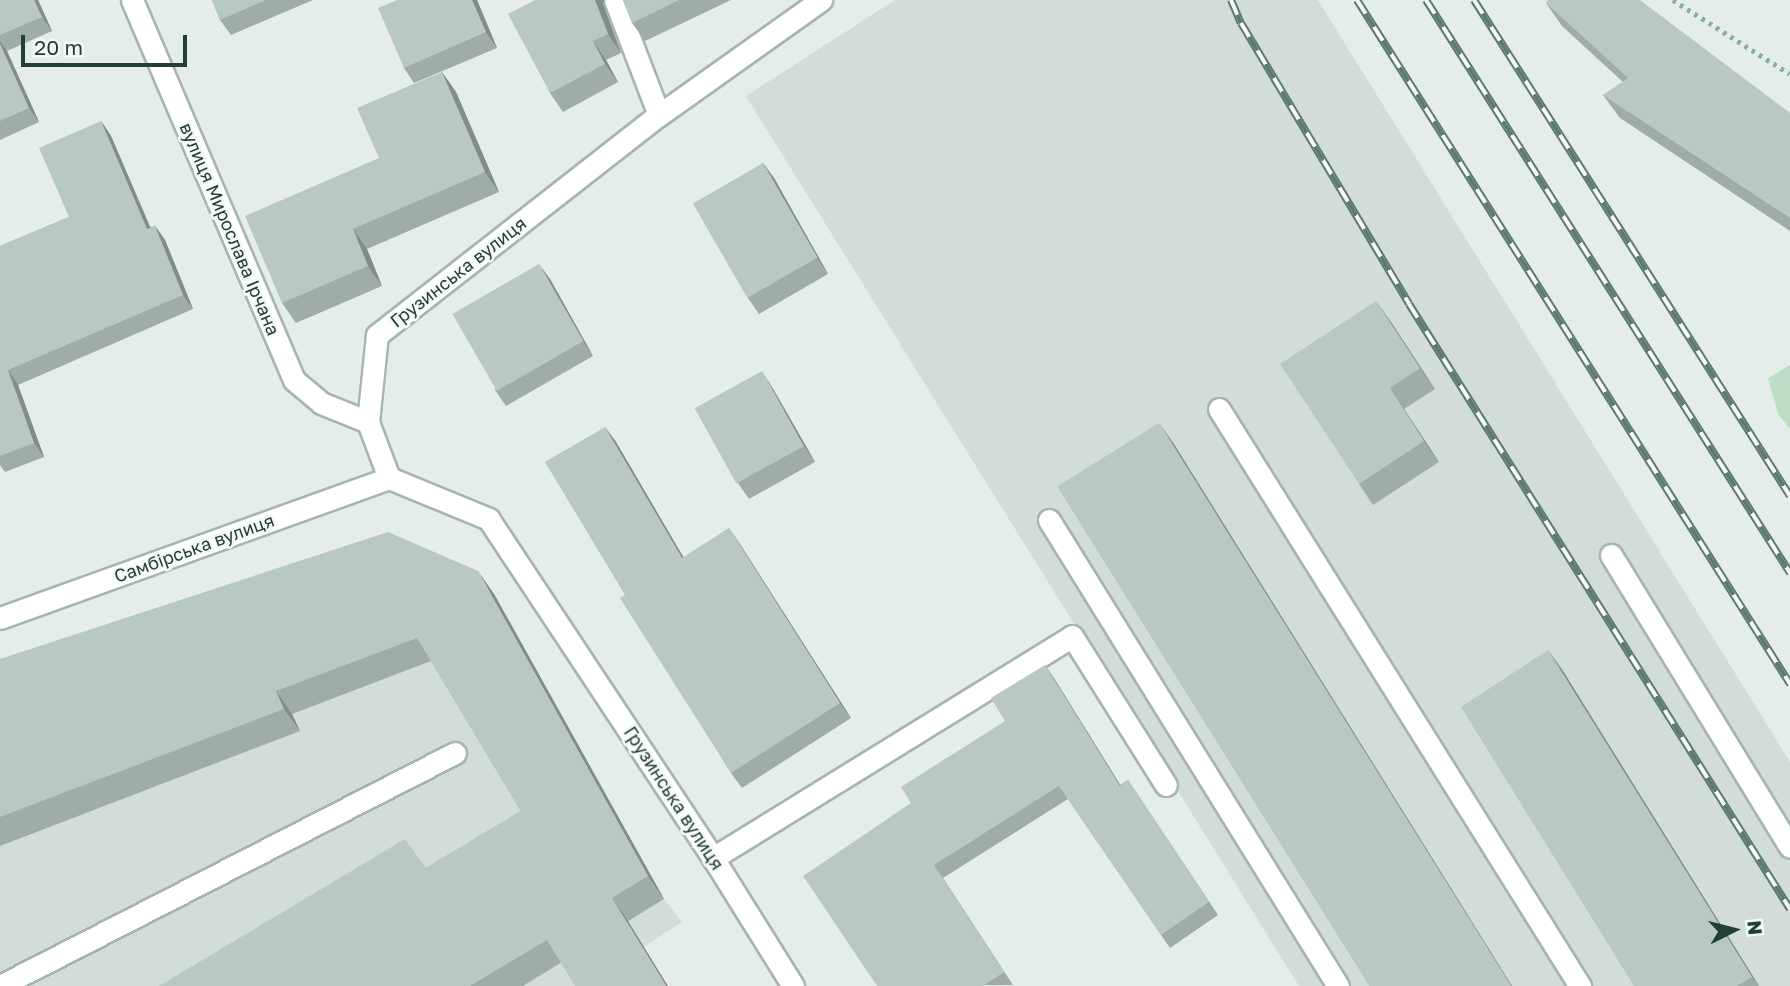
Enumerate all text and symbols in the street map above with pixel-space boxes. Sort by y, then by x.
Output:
scale bar [24,21,191,65]
text: 20 m [34,34,83,60]
street label: вулиця Мирослава Ірчана [175,119,285,339]
street label: Грузинська вулиця [386,212,530,332]
street label: Самбірська вулиця [111,509,277,587]
street label: Грузинська вулиця [620,722,728,874]
north arrow [1699,895,1769,965]
text: N [1743,919,1768,936]

